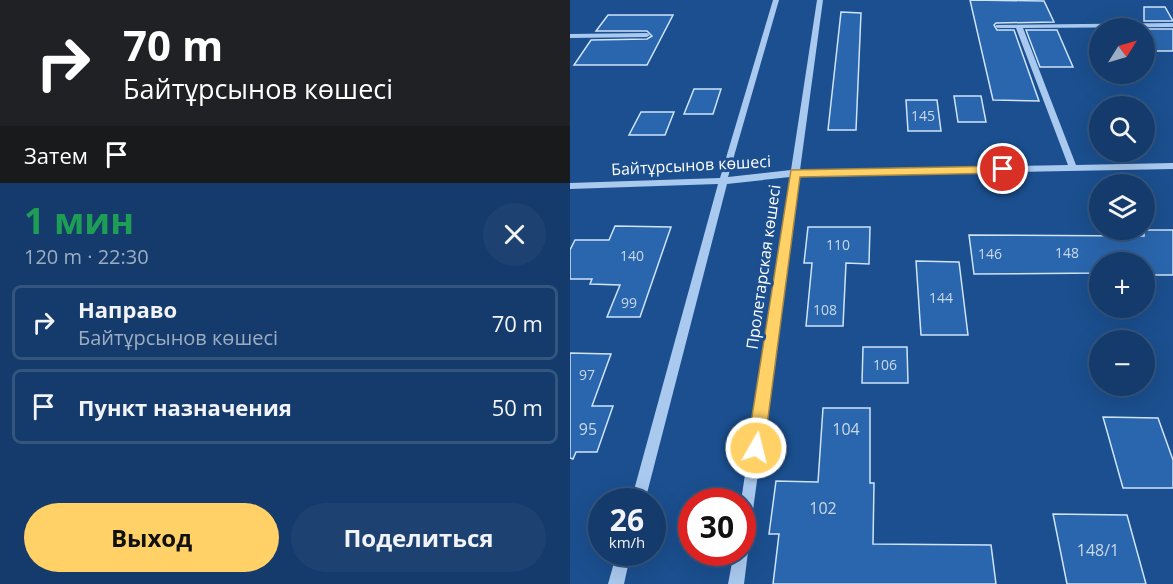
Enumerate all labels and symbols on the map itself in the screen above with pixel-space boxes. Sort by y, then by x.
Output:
north arrow [1089,18,1155,84]
house number: 145 [911,106,935,125]
pin [977,143,1028,194]
street label: Байтұрсынов көшесі [611,150,771,180]
street label: Пролетарская көшесі [741,183,785,351]
house number: 110 [826,235,850,254]
house number: 148 [1055,243,1079,262]
house number: 146 [978,244,1002,263]
house number: 140 [620,246,644,265]
house number: 144 [929,288,953,307]
house number: 99 [621,293,637,312]
house number: 108 [813,300,837,319]
house number: 106 [873,355,897,374]
house number: 97 [579,365,595,384]
position arrow [724,416,788,480]
house number: 95 [579,418,597,440]
house number: 104 [832,418,860,440]
speed limit sign: 30 [678,488,756,566]
house number: 102 [809,497,837,519]
house number: 148/1 [1077,539,1119,561]

